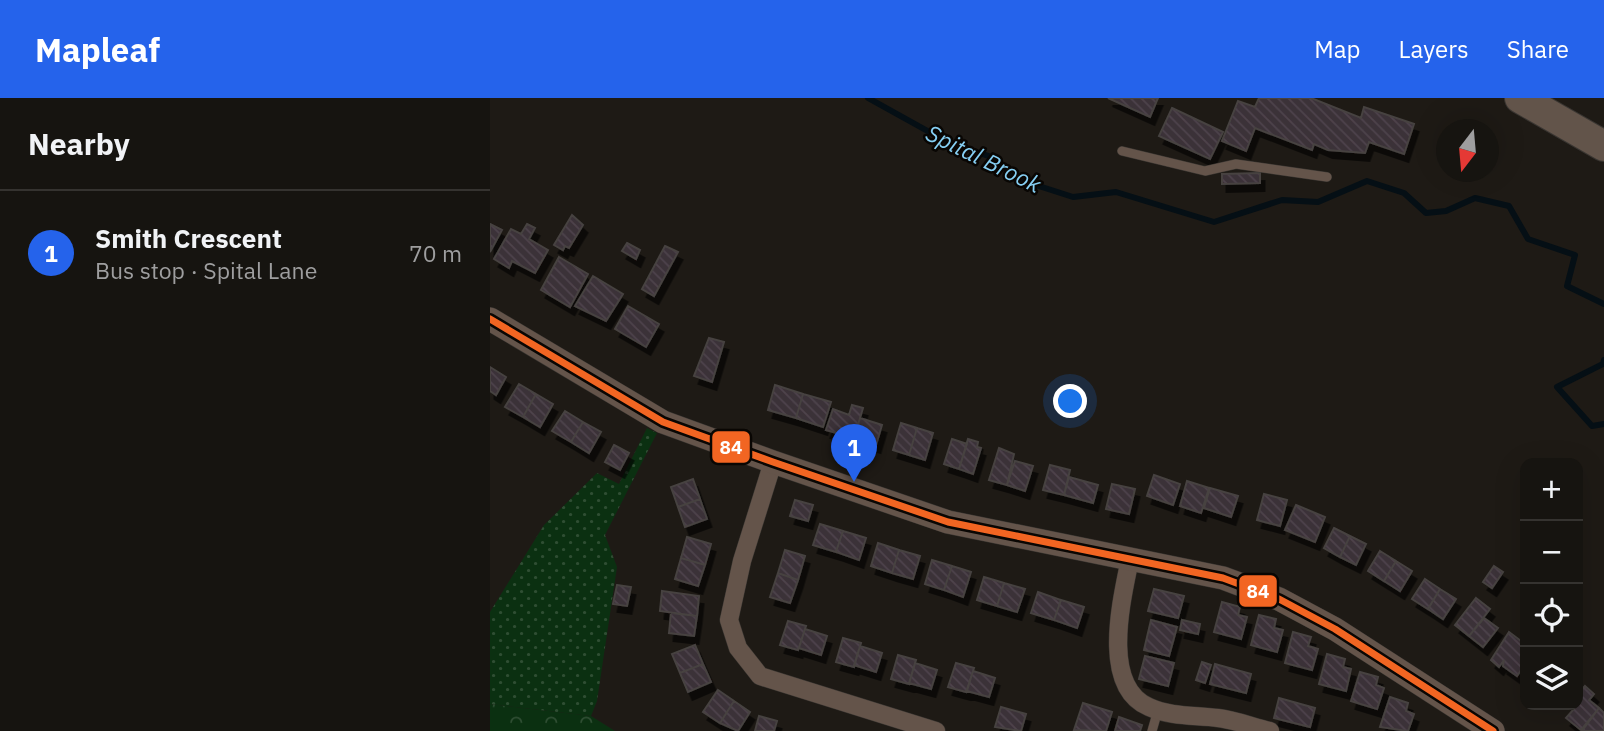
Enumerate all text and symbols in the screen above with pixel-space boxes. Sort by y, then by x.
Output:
text: Mapleaf [35,28,160,71]
text: Map [1314,33,1361,65]
text: Layers [1399,33,1469,65]
text: Share [1507,33,1569,65]
water label: Spital Brook [921,117,1048,199]
north arrow [1436,119,1499,182]
text: Nearby [28,124,130,163]
text: Smith Crescent [95,221,282,255]
text: 1 [44,238,58,268]
text: 70 m [409,238,462,268]
text: Bus stop · Spital Lane [95,255,317,285]
your location [1053,384,1087,418]
pin: 1 [831,424,877,482]
line badge: 84 [711,430,751,464]
text: 84 [720,435,742,459]
map controls [1520,458,1583,710]
button: + [1520,458,1583,521]
button: − [1520,521,1583,584]
line badge: 84 [1238,574,1278,608]
text: 84 [1247,579,1269,603]
button: locate [1520,584,1583,647]
button: layers [1520,647,1583,710]

